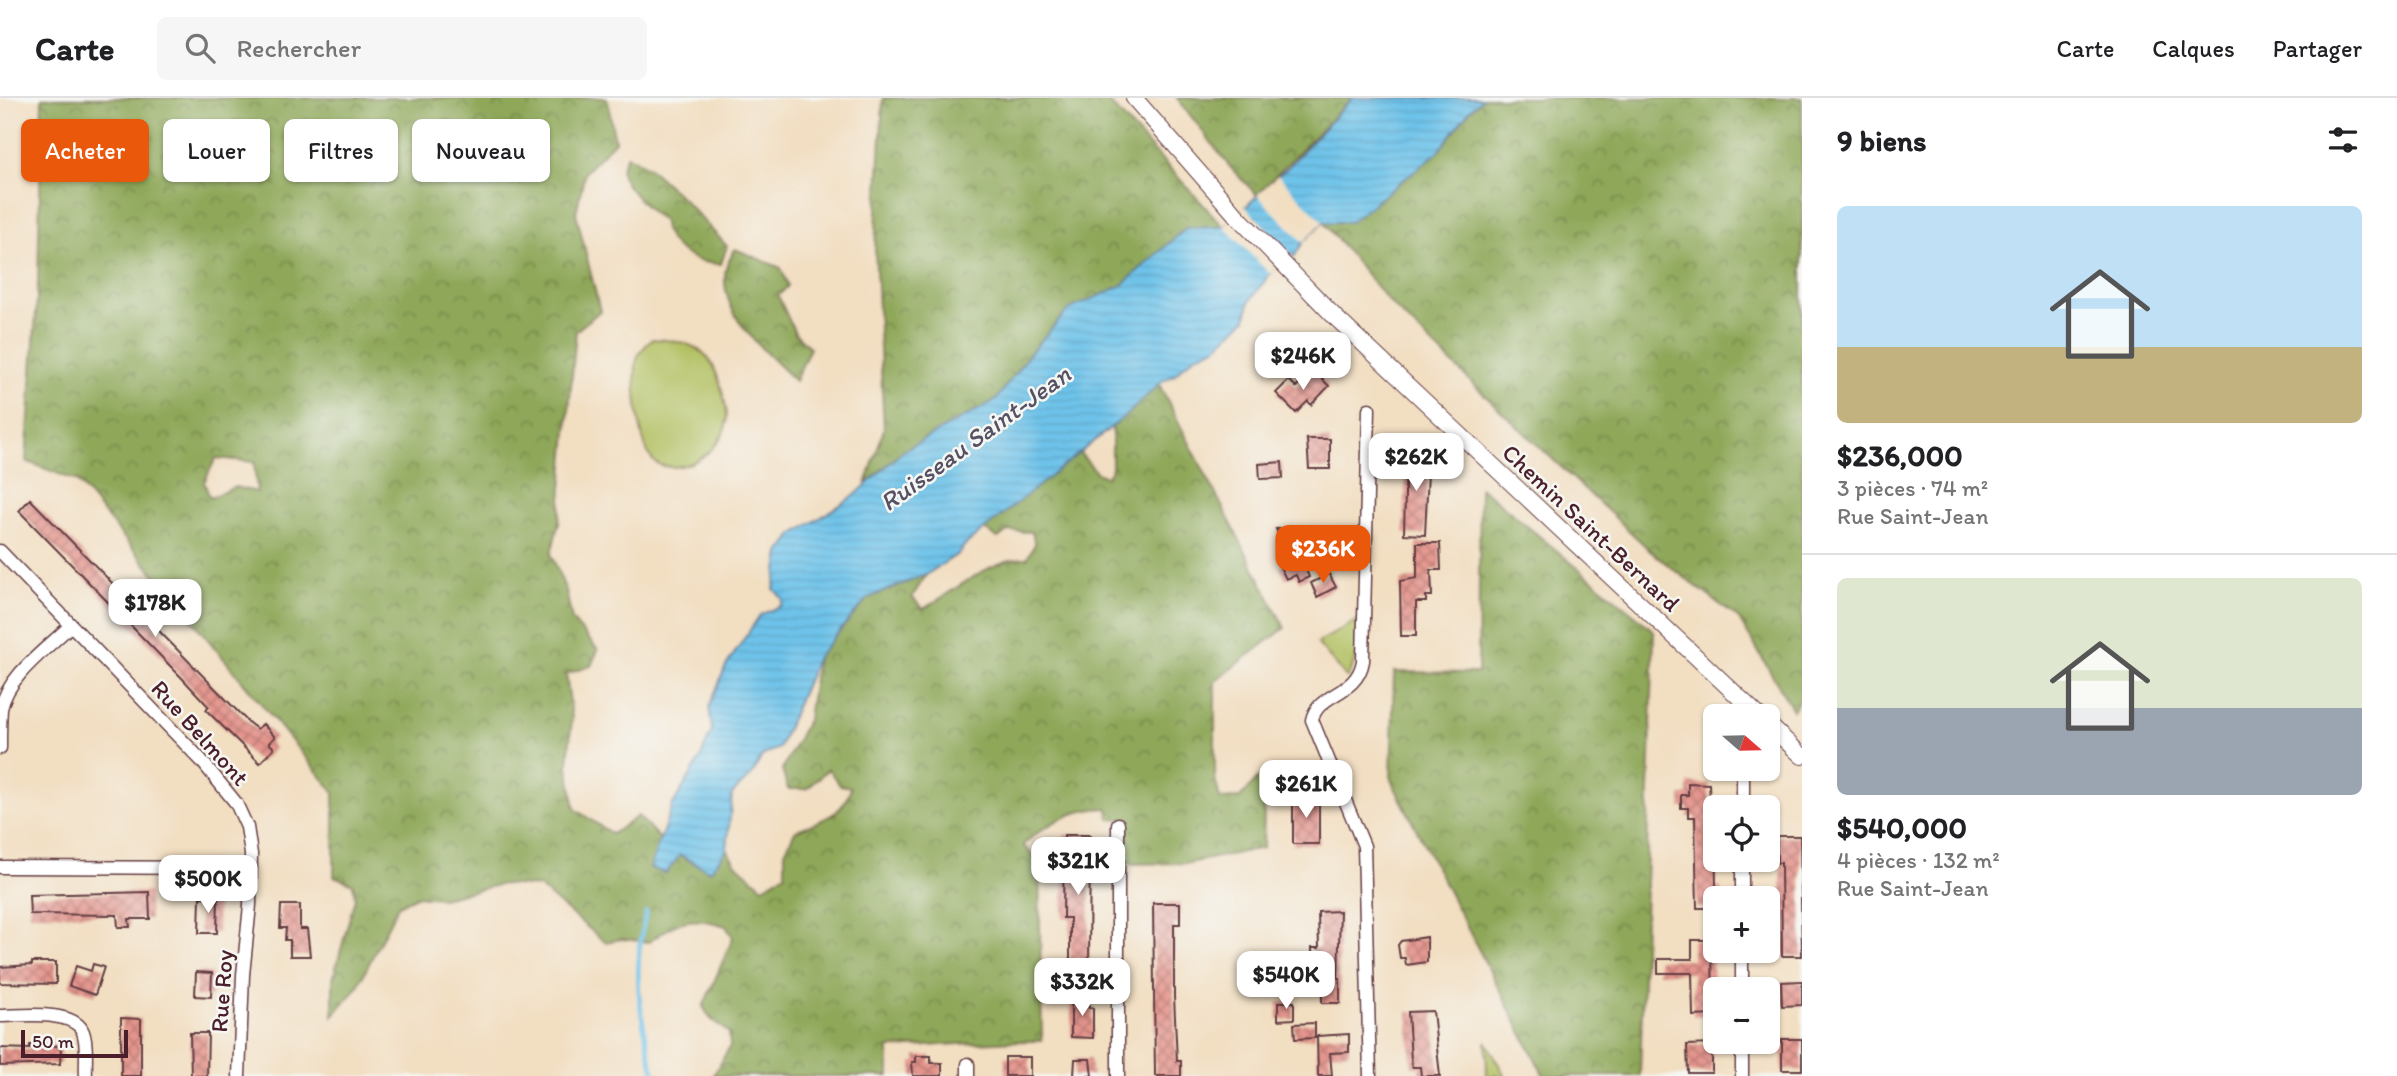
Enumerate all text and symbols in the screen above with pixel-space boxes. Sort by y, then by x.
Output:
search box [157,17,647,80]
text: Carte [35,29,115,68]
icon: search [181,29,219,67]
text: Rechercher [237,32,361,64]
text: Carte [2057,34,2114,63]
text: Calques [2152,34,2235,63]
text: Partager [2273,34,2362,63]
chip: Acheter [21,119,149,182]
chip: Louer [163,119,270,182]
chip: Filtres [284,119,398,182]
chip: Nouveau [412,119,550,182]
icon: filters [2324,121,2362,159]
text: 9 biens [1837,122,1926,159]
icon: home [2037,251,2163,377]
pin: $246K [1254,332,1352,392]
text: $246K [1271,341,1335,369]
water label: Ruisseau Saint-Jean [873,358,1077,518]
pin: $262K [1367,434,1465,493]
text: $236,000 [1837,437,1963,474]
street label: Chemin Saint-Bernard [1496,438,1686,618]
text: $262K [1385,442,1447,470]
text: 3 pièces · 74 m² [1837,474,1988,502]
text: Rue Saint-Jean [1837,502,1988,530]
pin: $236K [1274,526,1372,585]
text: $236K [1291,534,1355,562]
pin: $178K [106,580,204,639]
text: $178K [124,588,186,616]
icon: home [2037,623,2163,749]
street label: Rue Belmont [145,674,255,792]
north arrow [1703,704,1780,780]
map controls [1703,704,1780,1054]
pin: $261K [1257,760,1355,820]
text: $261K [1275,769,1337,797]
button: locate [1703,795,1780,872]
text: $540,000 [1837,809,1967,846]
pin: $321K [1029,838,1127,897]
text: $321K [1047,846,1109,874]
text: 4 pièces · 132 m² [1837,846,2000,874]
pin: $500K [159,856,257,915]
text: $500K [175,864,241,892]
text: Rue Saint-Jean [1837,874,1988,902]
button: + [1703,886,1780,963]
street label: Rue Roy [204,949,239,1033]
pin: $540K [1237,951,1335,1011]
pin: $332K [1033,958,1131,1018]
text: $540K [1253,960,1319,988]
text: $332K [1050,967,1114,995]
button: − [1703,977,1780,1054]
scale bar [21,1027,128,1059]
text: 50 m [32,1030,74,1053]

